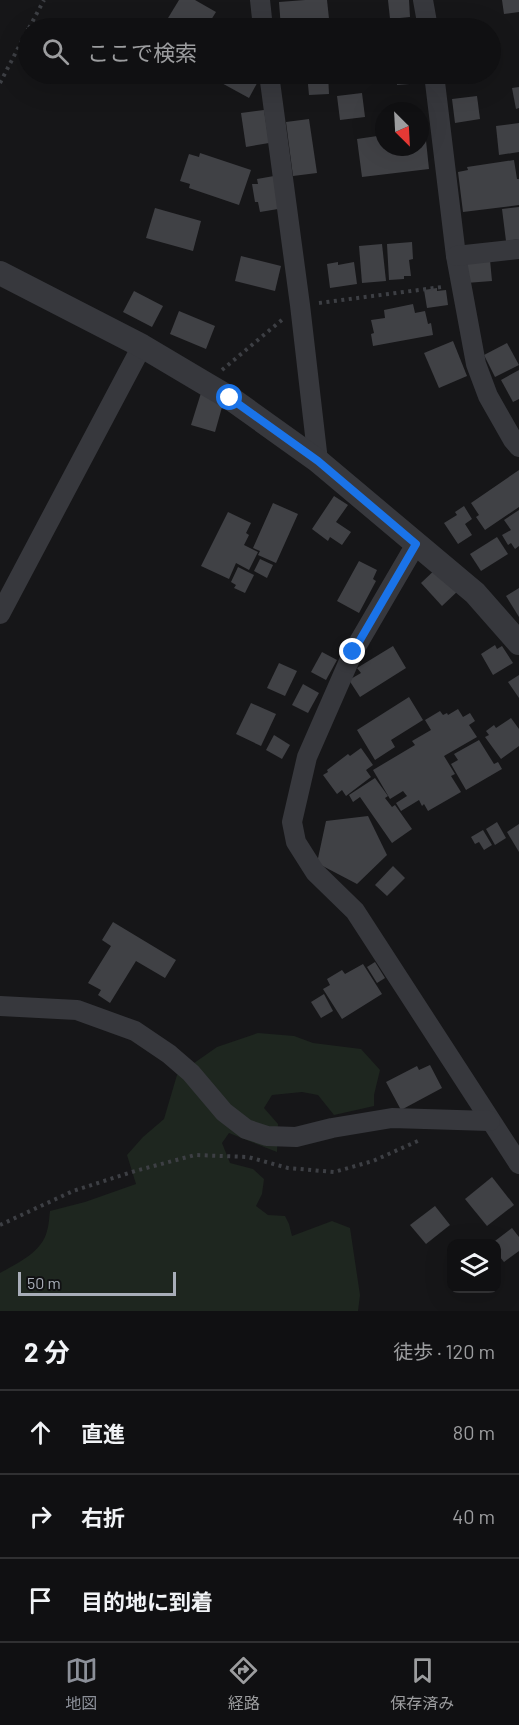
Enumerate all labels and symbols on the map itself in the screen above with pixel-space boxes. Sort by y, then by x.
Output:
north arrow [375,102,429,156]
route start [216,384,242,410]
route end [339,638,365,664]
scale bar [18,1269,176,1296]

